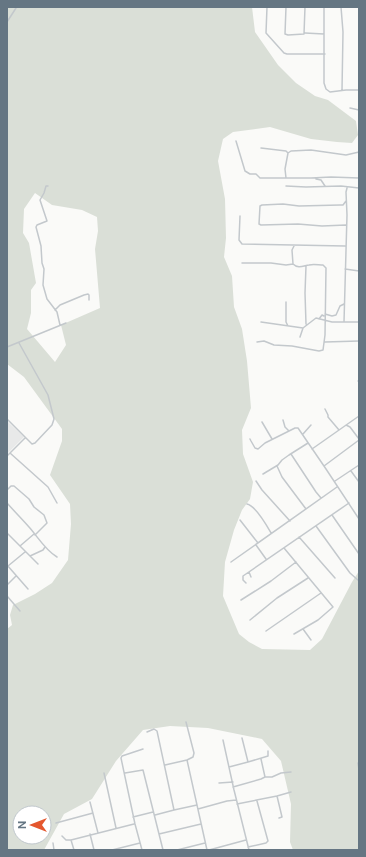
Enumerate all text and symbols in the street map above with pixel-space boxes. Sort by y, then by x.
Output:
north arrow [12,805,52,845]
text: N [16,821,28,829]

